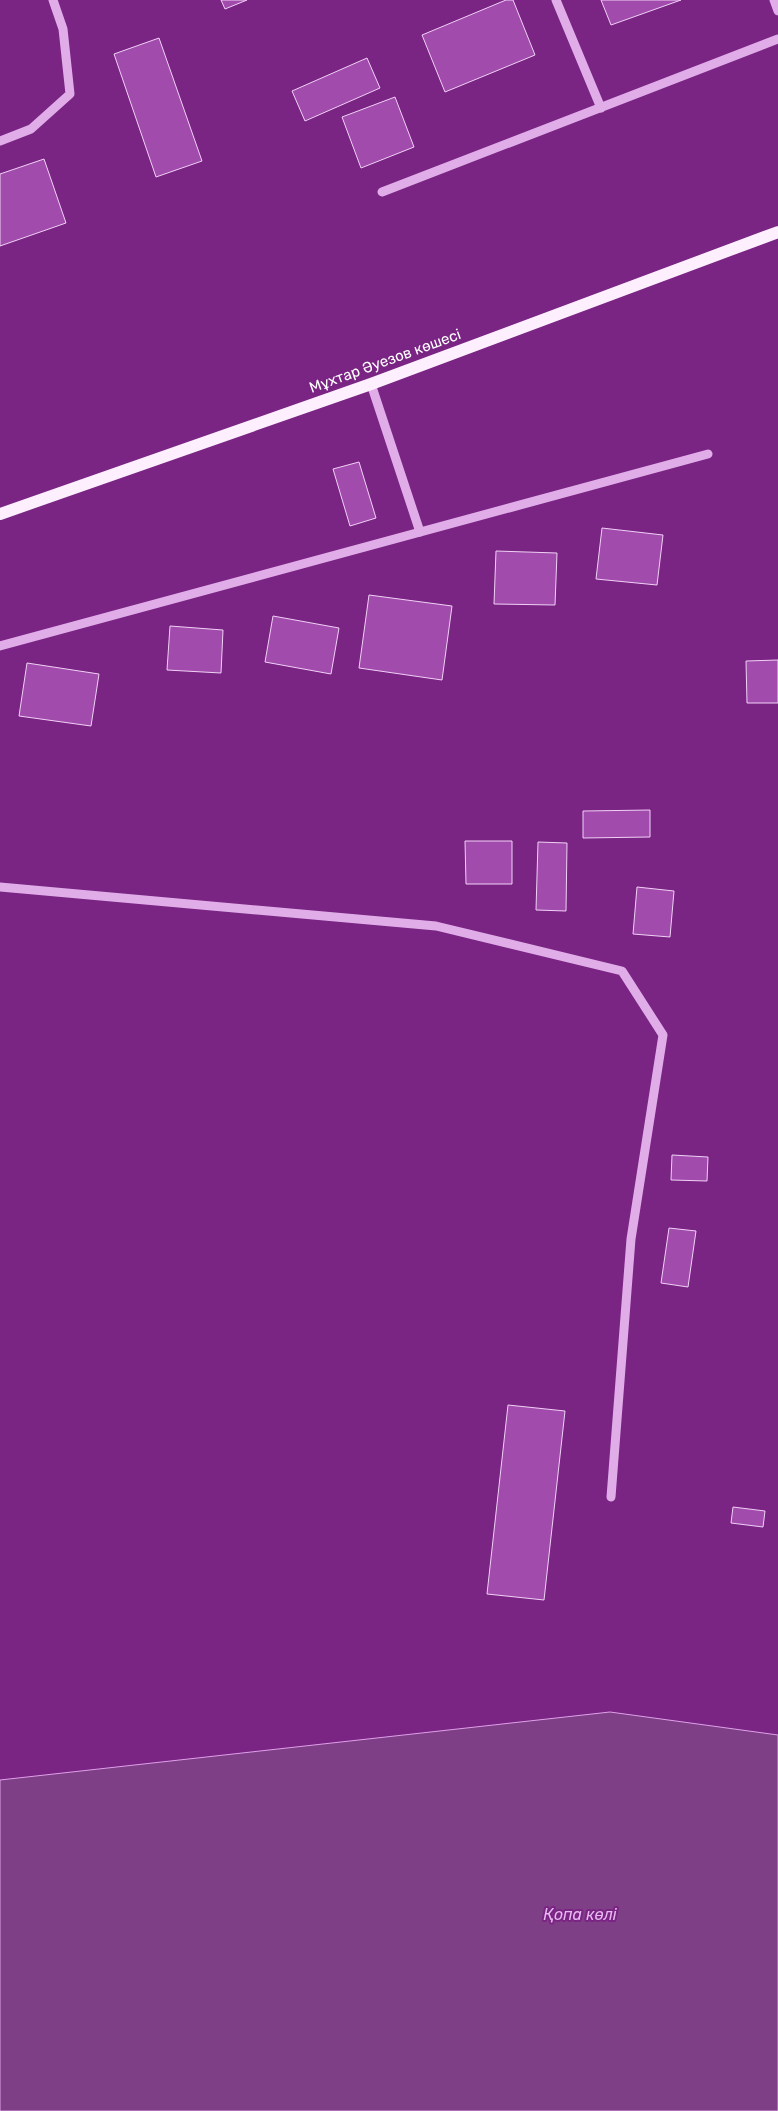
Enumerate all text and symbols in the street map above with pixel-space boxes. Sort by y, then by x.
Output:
street label: Мұхтар Әуезов көшесі [307,325,463,397]
water label: Қопа көлі [543,1905,618,1924]

